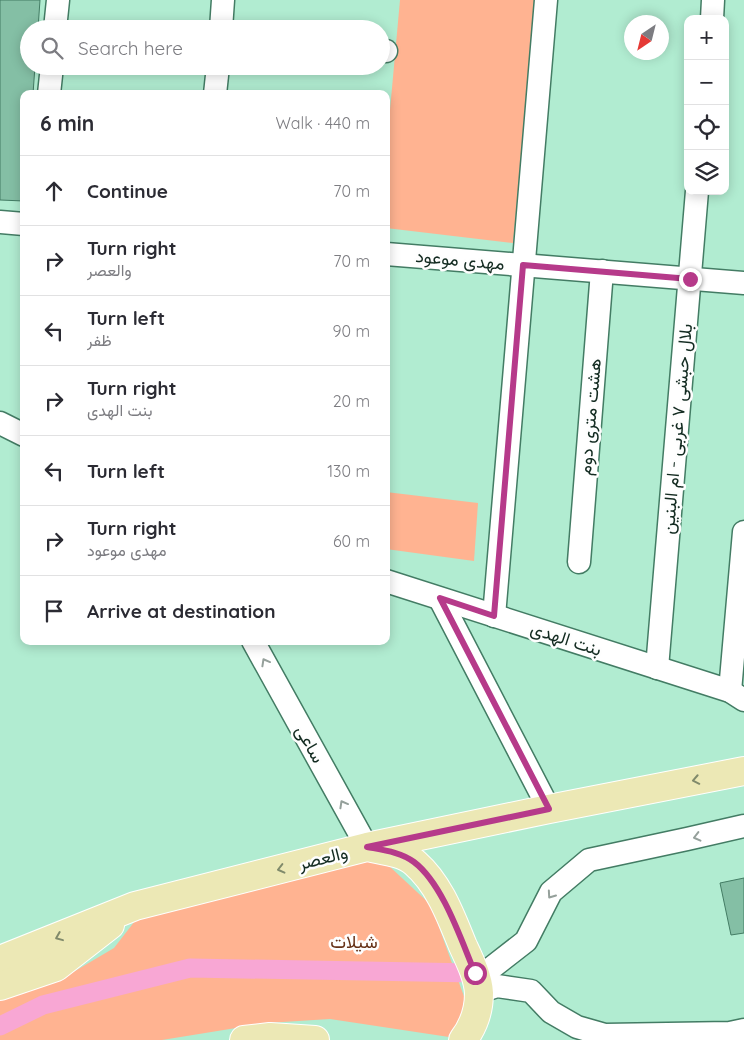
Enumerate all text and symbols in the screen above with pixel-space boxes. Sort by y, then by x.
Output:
north arrow [624,15,669,60]
map controls [684,15,729,195]
button: + [684,15,729,60]
search box [20,20,390,75]
icon: search [38,34,66,62]
text: Search here [78,36,183,60]
button: − [684,60,729,105]
button: locate [684,105,729,150]
text: 6 min [40,110,94,136]
text: Walk · 440 m [276,113,370,133]
button: layers [684,150,729,195]
icon: ahead [40,177,68,205]
text: Continue [87,179,168,203]
text: 70 m [333,181,370,201]
text: Turn right [87,236,176,260]
street label: مهدی موعود [415,244,506,275]
icon: right [40,247,68,275]
text: 70 m [333,251,370,271]
text: والعصر [87,260,132,280]
route end [679,268,702,291]
text: Turn left [87,306,165,330]
icon: left [40,317,68,345]
text: 90 m [333,321,370,341]
street label: بلال حبشی ۷ غربی - ام البنین [656,323,698,535]
text: ظفر [87,330,112,350]
street label: هشت متری دوم [573,358,607,476]
text: Turn right [87,376,176,400]
icon: right [40,387,68,415]
text: 20 m [333,391,370,411]
text: بنت الهدی [87,400,152,420]
icon: left [40,457,68,485]
text: Turn left [87,459,165,483]
text: 130 m [327,461,370,481]
text: Turn right [87,516,176,540]
icon: right [40,527,68,555]
text: 60 m [333,531,370,551]
text: مهدی موعود [87,540,166,560]
icon: arrive [40,597,68,625]
text: Arrive at destination [87,599,276,623]
street label: بنت الهدی [528,616,605,661]
one-way arrow [261,658,271,667]
street label: ساعی [291,721,330,767]
one-way arrow [692,775,701,785]
one-way arrow [339,801,349,810]
one-way arrow [692,831,701,842]
street label: والعصر [295,840,350,875]
one-way arrow [276,863,285,874]
one-way arrow [548,889,557,899]
one-way arrow [55,930,64,941]
park label: شیلات [330,930,378,953]
route start [464,962,487,985]

